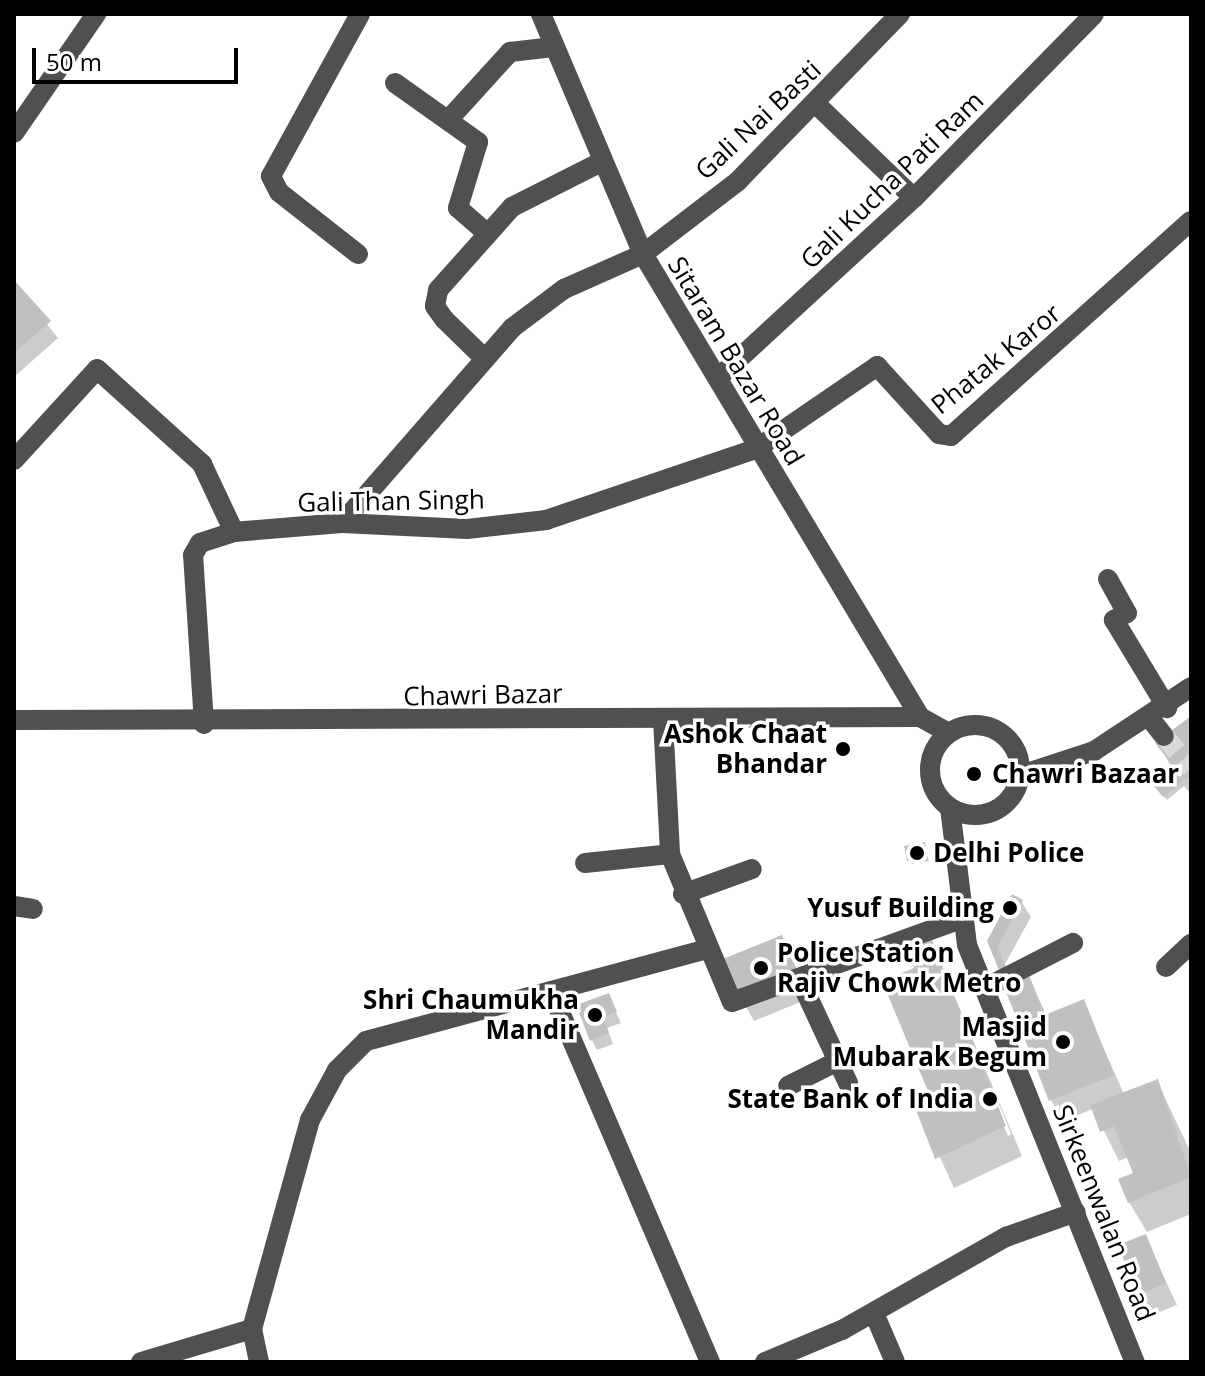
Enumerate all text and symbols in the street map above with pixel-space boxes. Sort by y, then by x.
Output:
scale bar [36,32,242,82]
text: 50 m [46,45,102,78]
street label: Gali Nai Basti [689,54,827,186]
street label: Gali Kucha Pati Ram [794,85,990,275]
street label: Sitaram Bazar Road [661,251,811,471]
street label: Phatak Karor [925,297,1067,421]
street label: Gali Than Singh [297,484,485,518]
street label: Chawri Bazar [403,678,563,712]
place label: Ashok Chaat Bhandar [664,718,827,780]
marker: Ashok Chaat Bhandar [834,740,852,758]
place label: Chawri Bazaar [992,758,1179,790]
marker: Chawri Bazaar [963,763,985,785]
place label: Delhi Police [933,837,1084,869]
marker: Delhi Police [908,844,926,862]
place label: Yusuf Building [807,892,994,924]
marker: Yusuf Building [1001,899,1019,917]
place label: Police Station Rajiv Chowk Metro [777,937,1021,998]
marker: Police Station Rajiv Chowk Metro [752,959,770,977]
place label: Shri Chaumukha Mandir [363,984,579,1046]
marker: Shri Chaumukha Mandir [586,1006,604,1024]
place label: Masjid Mubarak Begum [833,1011,1047,1072]
marker: Masjid Mubarak Begum [1054,1033,1072,1051]
place label: State Bank of India [727,1083,974,1115]
marker: State Bank of India [981,1090,999,1108]
street label: Sirkeenwalan Road [1046,1100,1162,1326]

